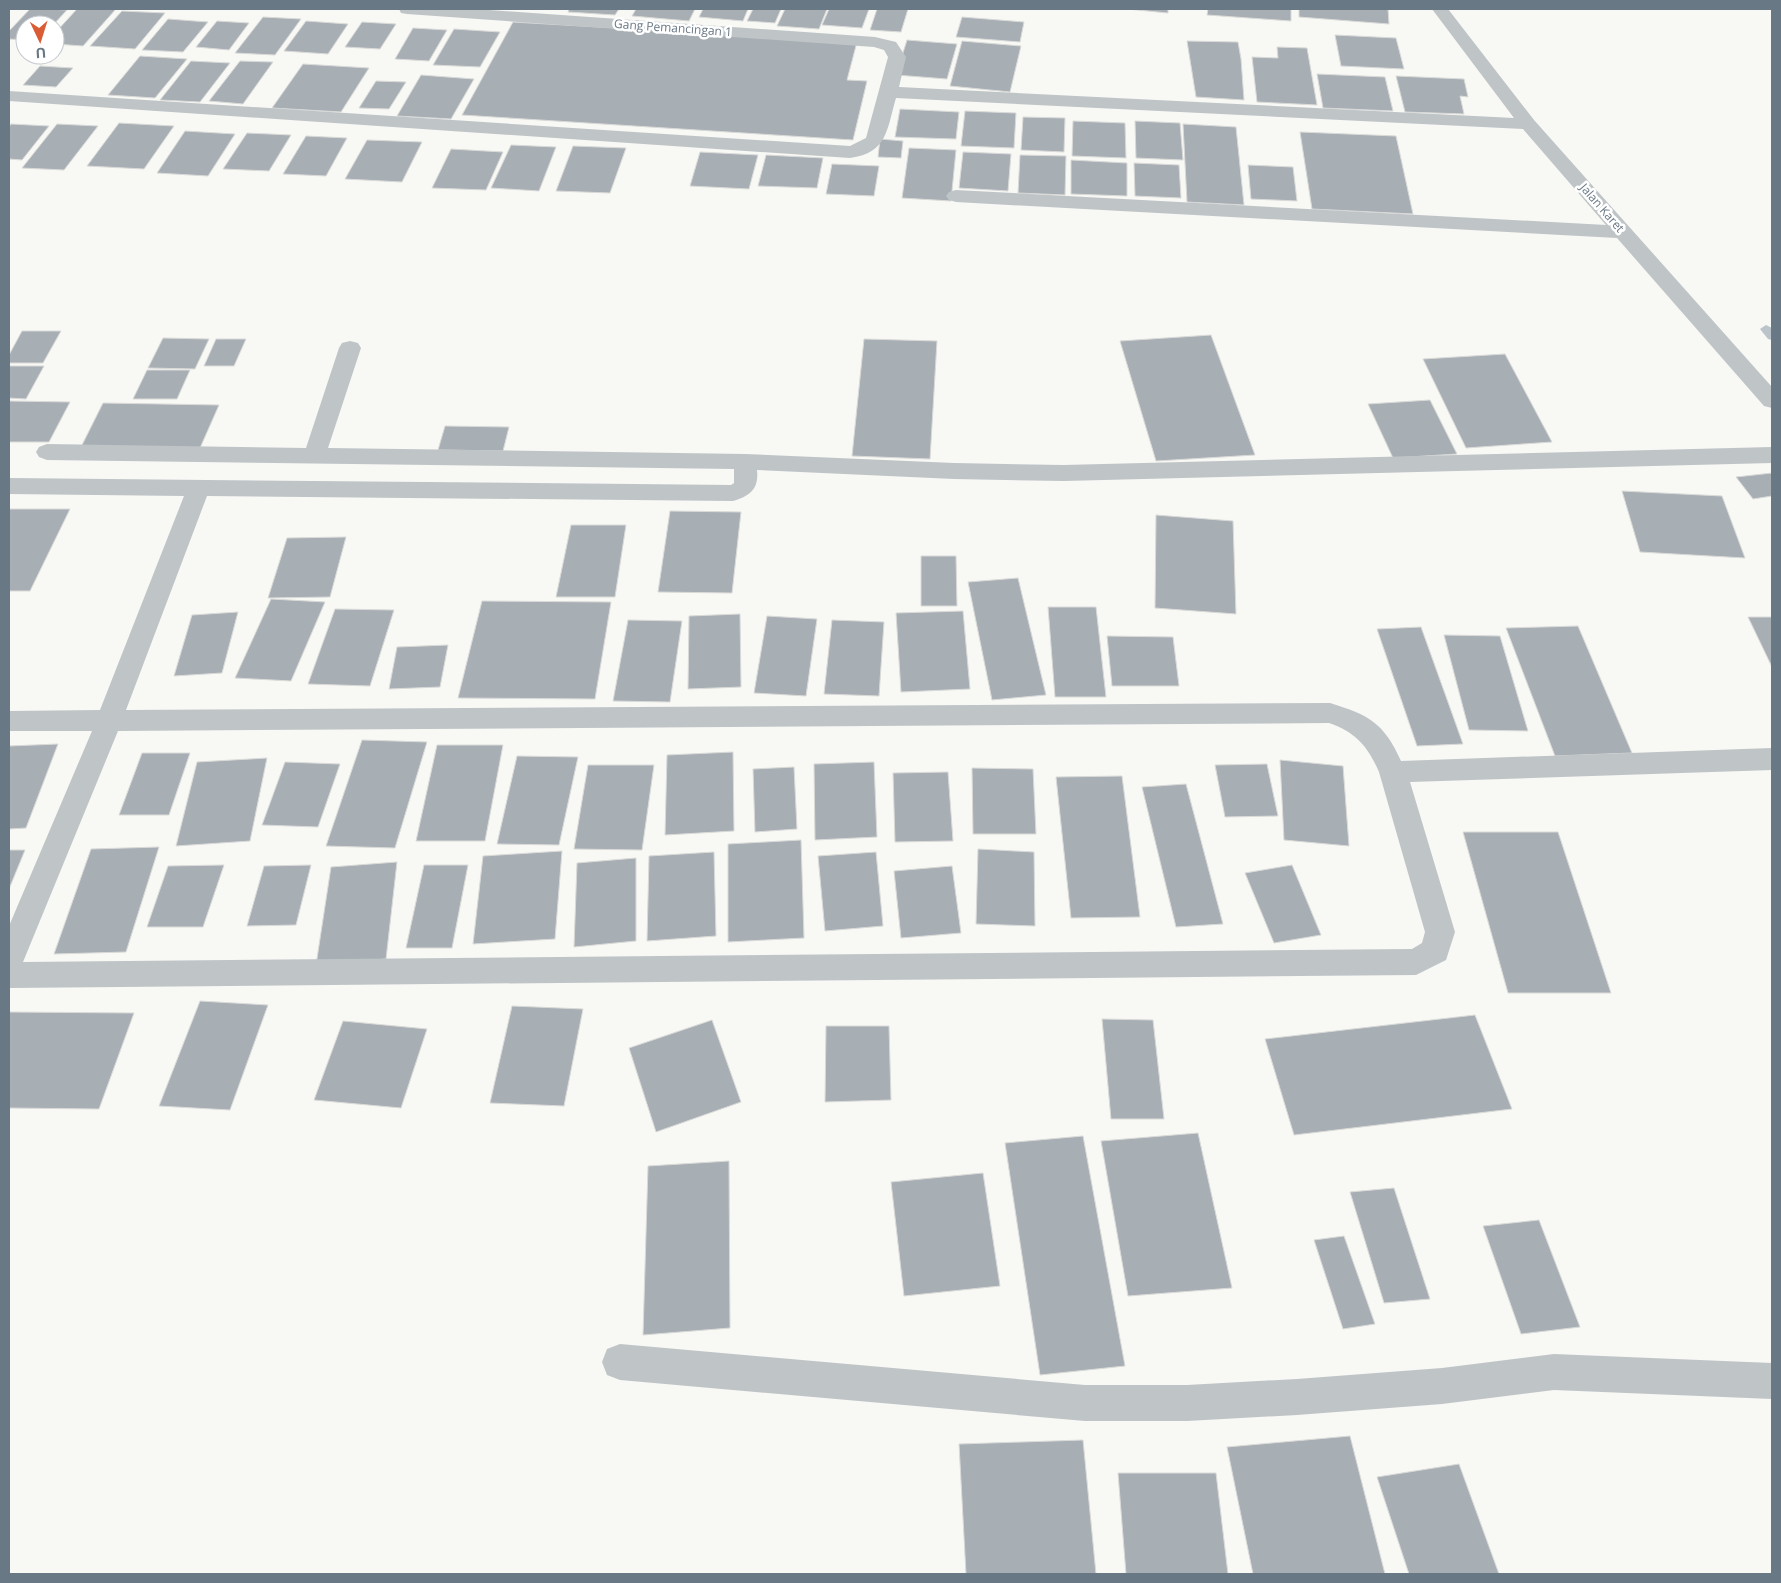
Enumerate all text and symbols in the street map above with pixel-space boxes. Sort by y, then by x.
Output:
north arrow [15,15,65,65]
street label: Gang Pemancingan 1 [614,15,733,40]
text: U [35,44,47,63]
street label: Jalan Karet [1576,179,1628,236]

